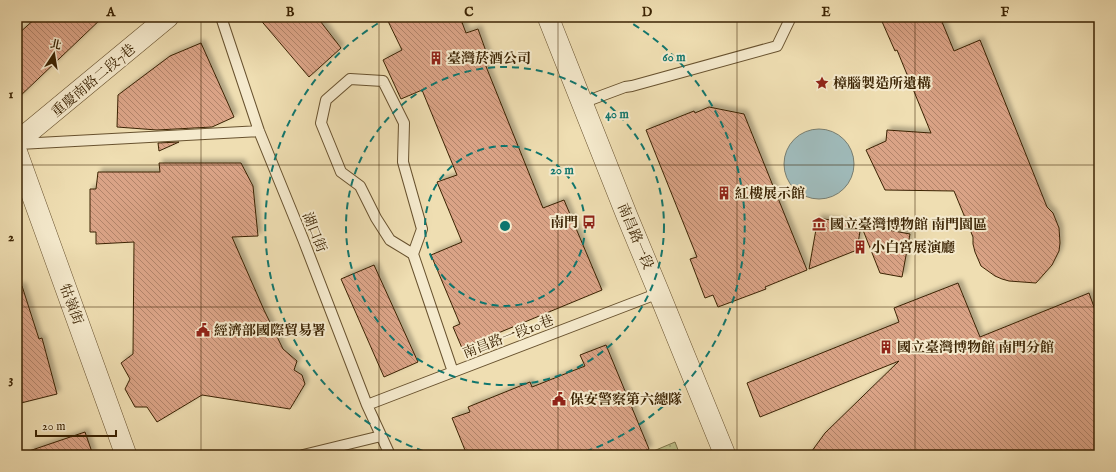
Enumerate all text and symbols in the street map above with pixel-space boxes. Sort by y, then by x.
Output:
text: A [106,4,117,21]
text: B [286,4,295,21]
text: C [464,4,474,21]
text: D [642,4,653,21]
text: E [821,4,831,21]
text: F [1001,4,1010,21]
north arrow [34,34,74,74]
text: 北 [49,37,63,53]
street label: 重慶南路二段7巷 [48,40,139,121]
building icon: 臺灣菸酒公司 [428,50,444,66]
place label: 臺灣菸酒公司 [447,50,531,68]
text: 60 m [663,50,686,65]
place icon: 樟腦製造所遺構 [814,75,830,91]
place label: 樟腦製造所遺構 [833,75,931,93]
text: 1 [9,86,14,103]
text: 40 m [605,107,630,122]
text: 20 m [550,163,574,178]
building icon: 紅樓展示館 [716,185,732,201]
place label: 紅樓展示館 [735,185,805,203]
street label: 南昌路一段 [613,201,657,272]
street label: 湖口街 [298,210,330,255]
place label: 南門 [550,214,578,232]
bus stop icon: 南門 [581,214,597,230]
museum icon: 國立臺灣博物館 南門園區 [811,216,827,232]
place label: 國立臺灣博物館 南門園區 [830,216,987,234]
centre of rings [498,219,512,233]
text: 2 [8,229,14,246]
building icon: 小白宮展演廳 [852,239,868,255]
place label: 小白宮展演廳 [871,239,955,257]
street label: 牯嶺街 [55,282,87,327]
street label: 南昌路一段10巷 [460,311,556,363]
public building icon: 經濟部國際貿易署 [195,322,211,338]
place label: 經濟部國際貿易署 [214,322,326,340]
building icon: 國立臺灣博物館 南門分館 [878,339,894,355]
place label: 國立臺灣博物館 南門分館 [897,339,1054,357]
text: 3 [9,371,14,388]
public building icon: 保安警察第六總隊 [551,391,567,407]
place label: 保安警察第六總隊 [570,391,682,409]
scale bar [36,412,116,438]
text: 20 m [42,419,65,434]

